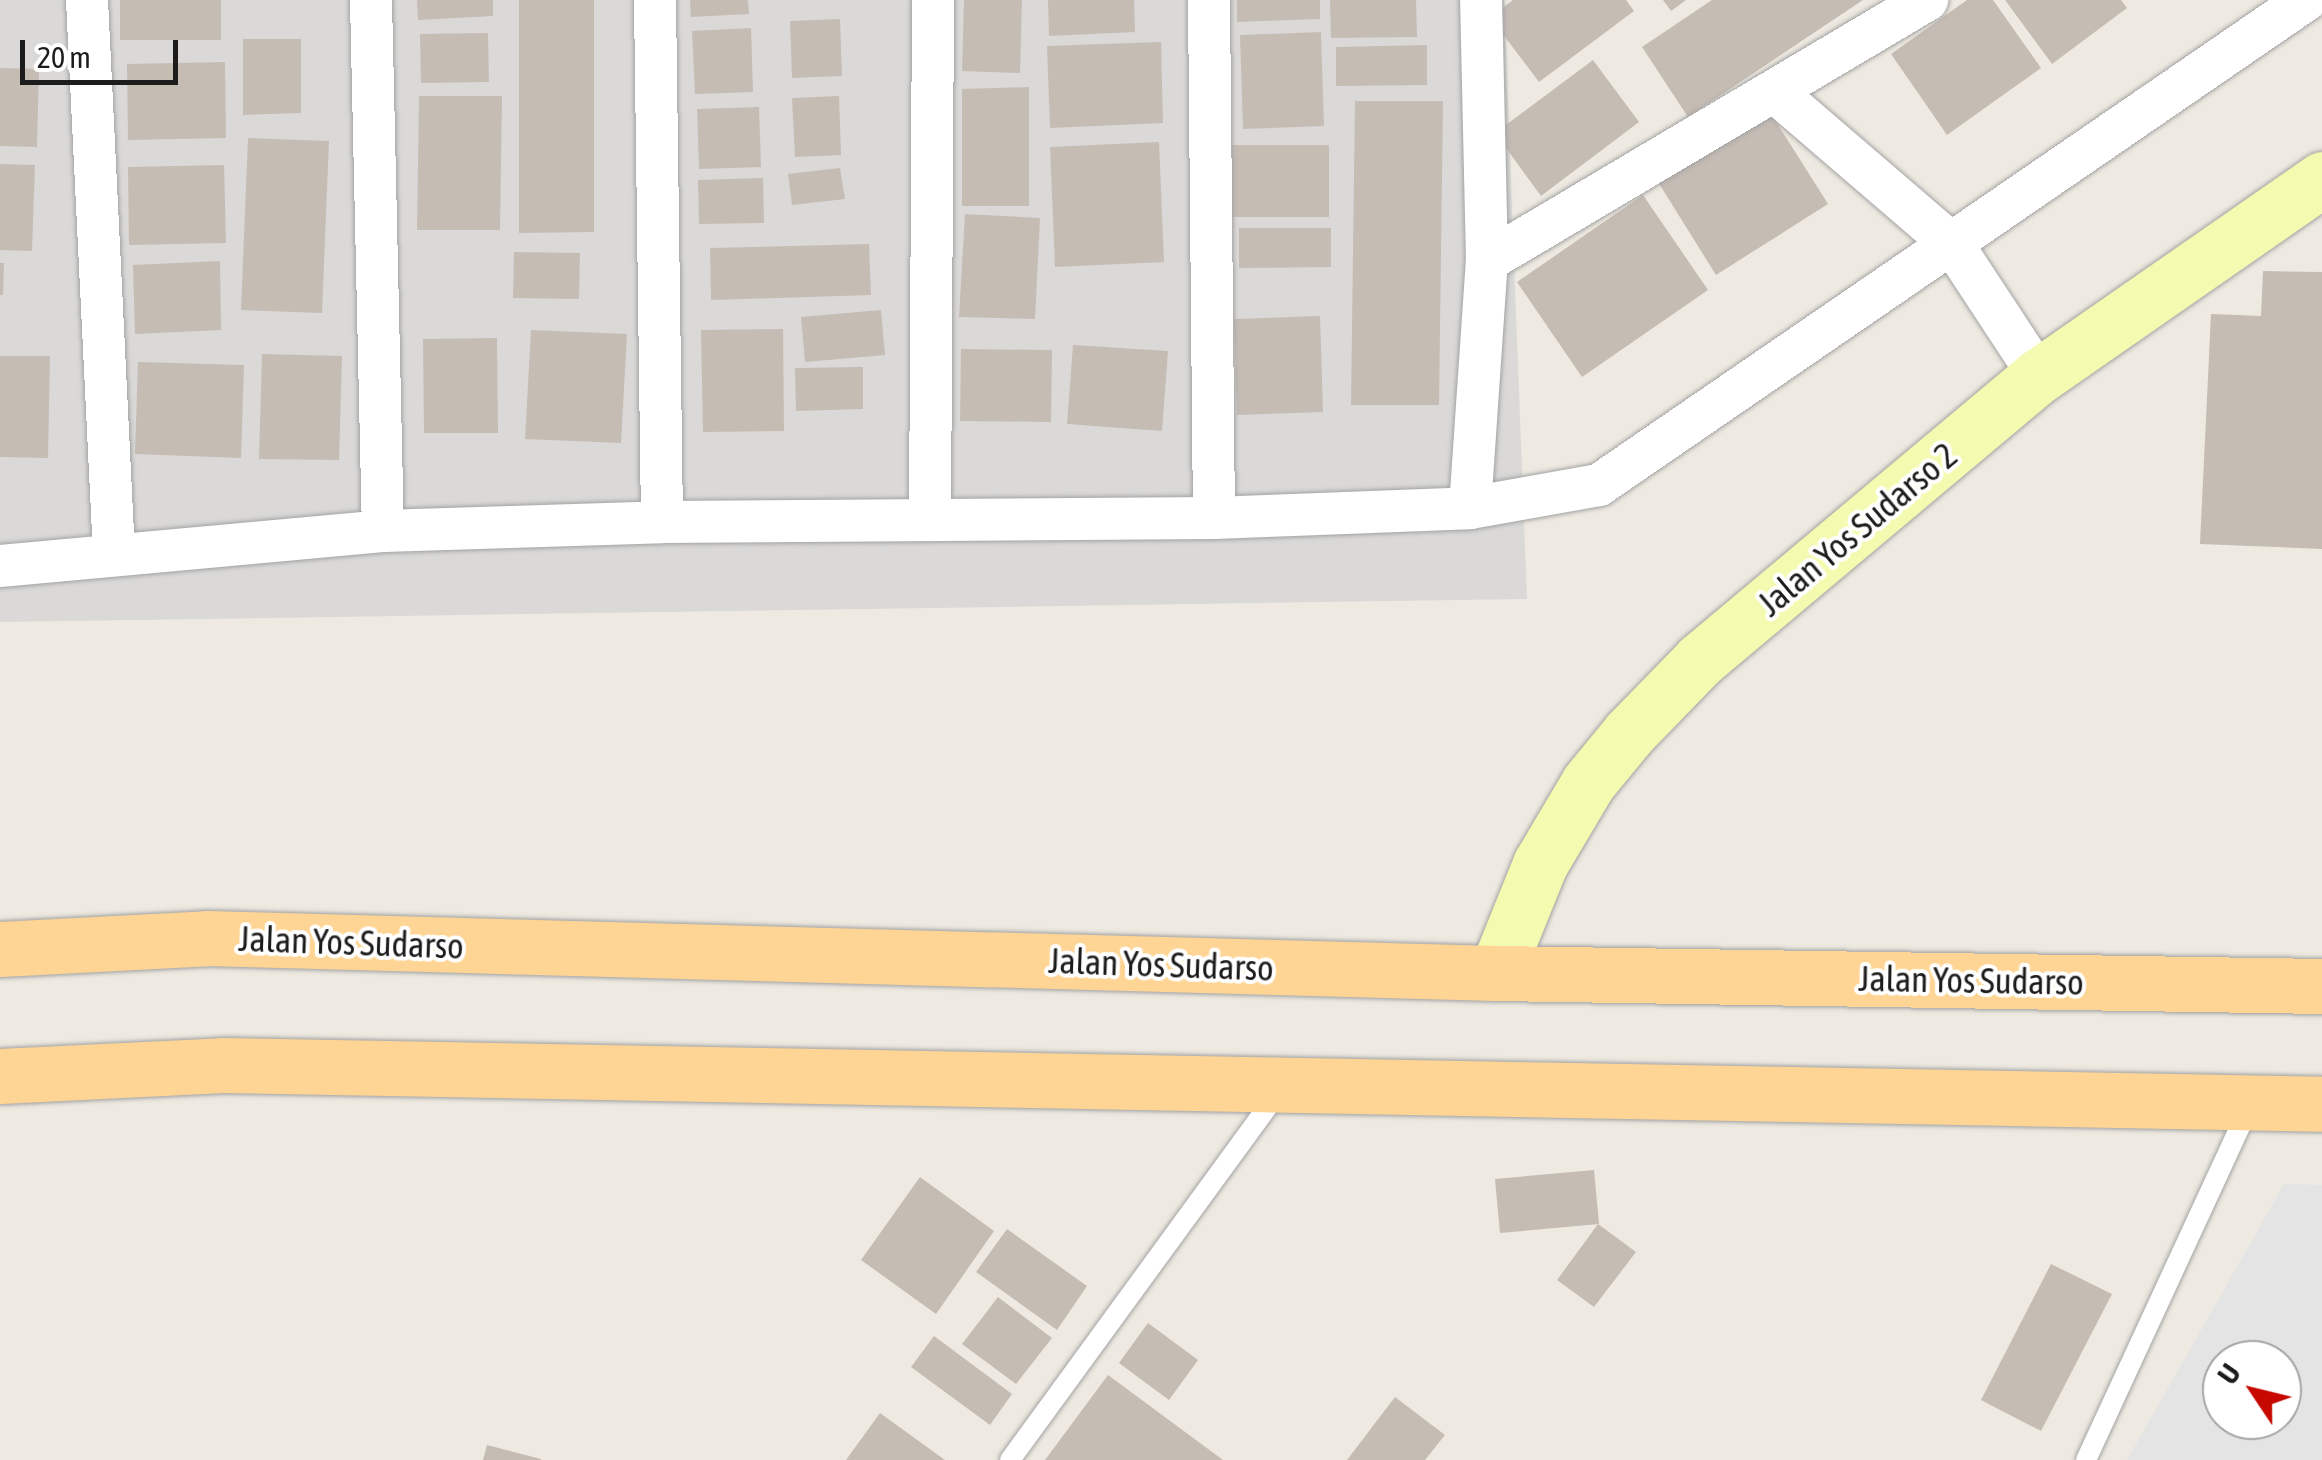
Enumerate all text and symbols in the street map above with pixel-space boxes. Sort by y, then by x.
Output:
scale bar [25,20,182,82]
text: 20 m [37,40,91,74]
street label: Jalan Yos Sudarso 2 [1749,434,1965,624]
street label: Jalan Yos Sudarso [238,917,464,967]
street label: Jalan Yos Sudarso [1048,939,1274,989]
street label: Jalan Yos Sudarso [1858,957,2084,1003]
north arrow [2202,1340,2302,1440]
text: U [2211,1358,2247,1390]

